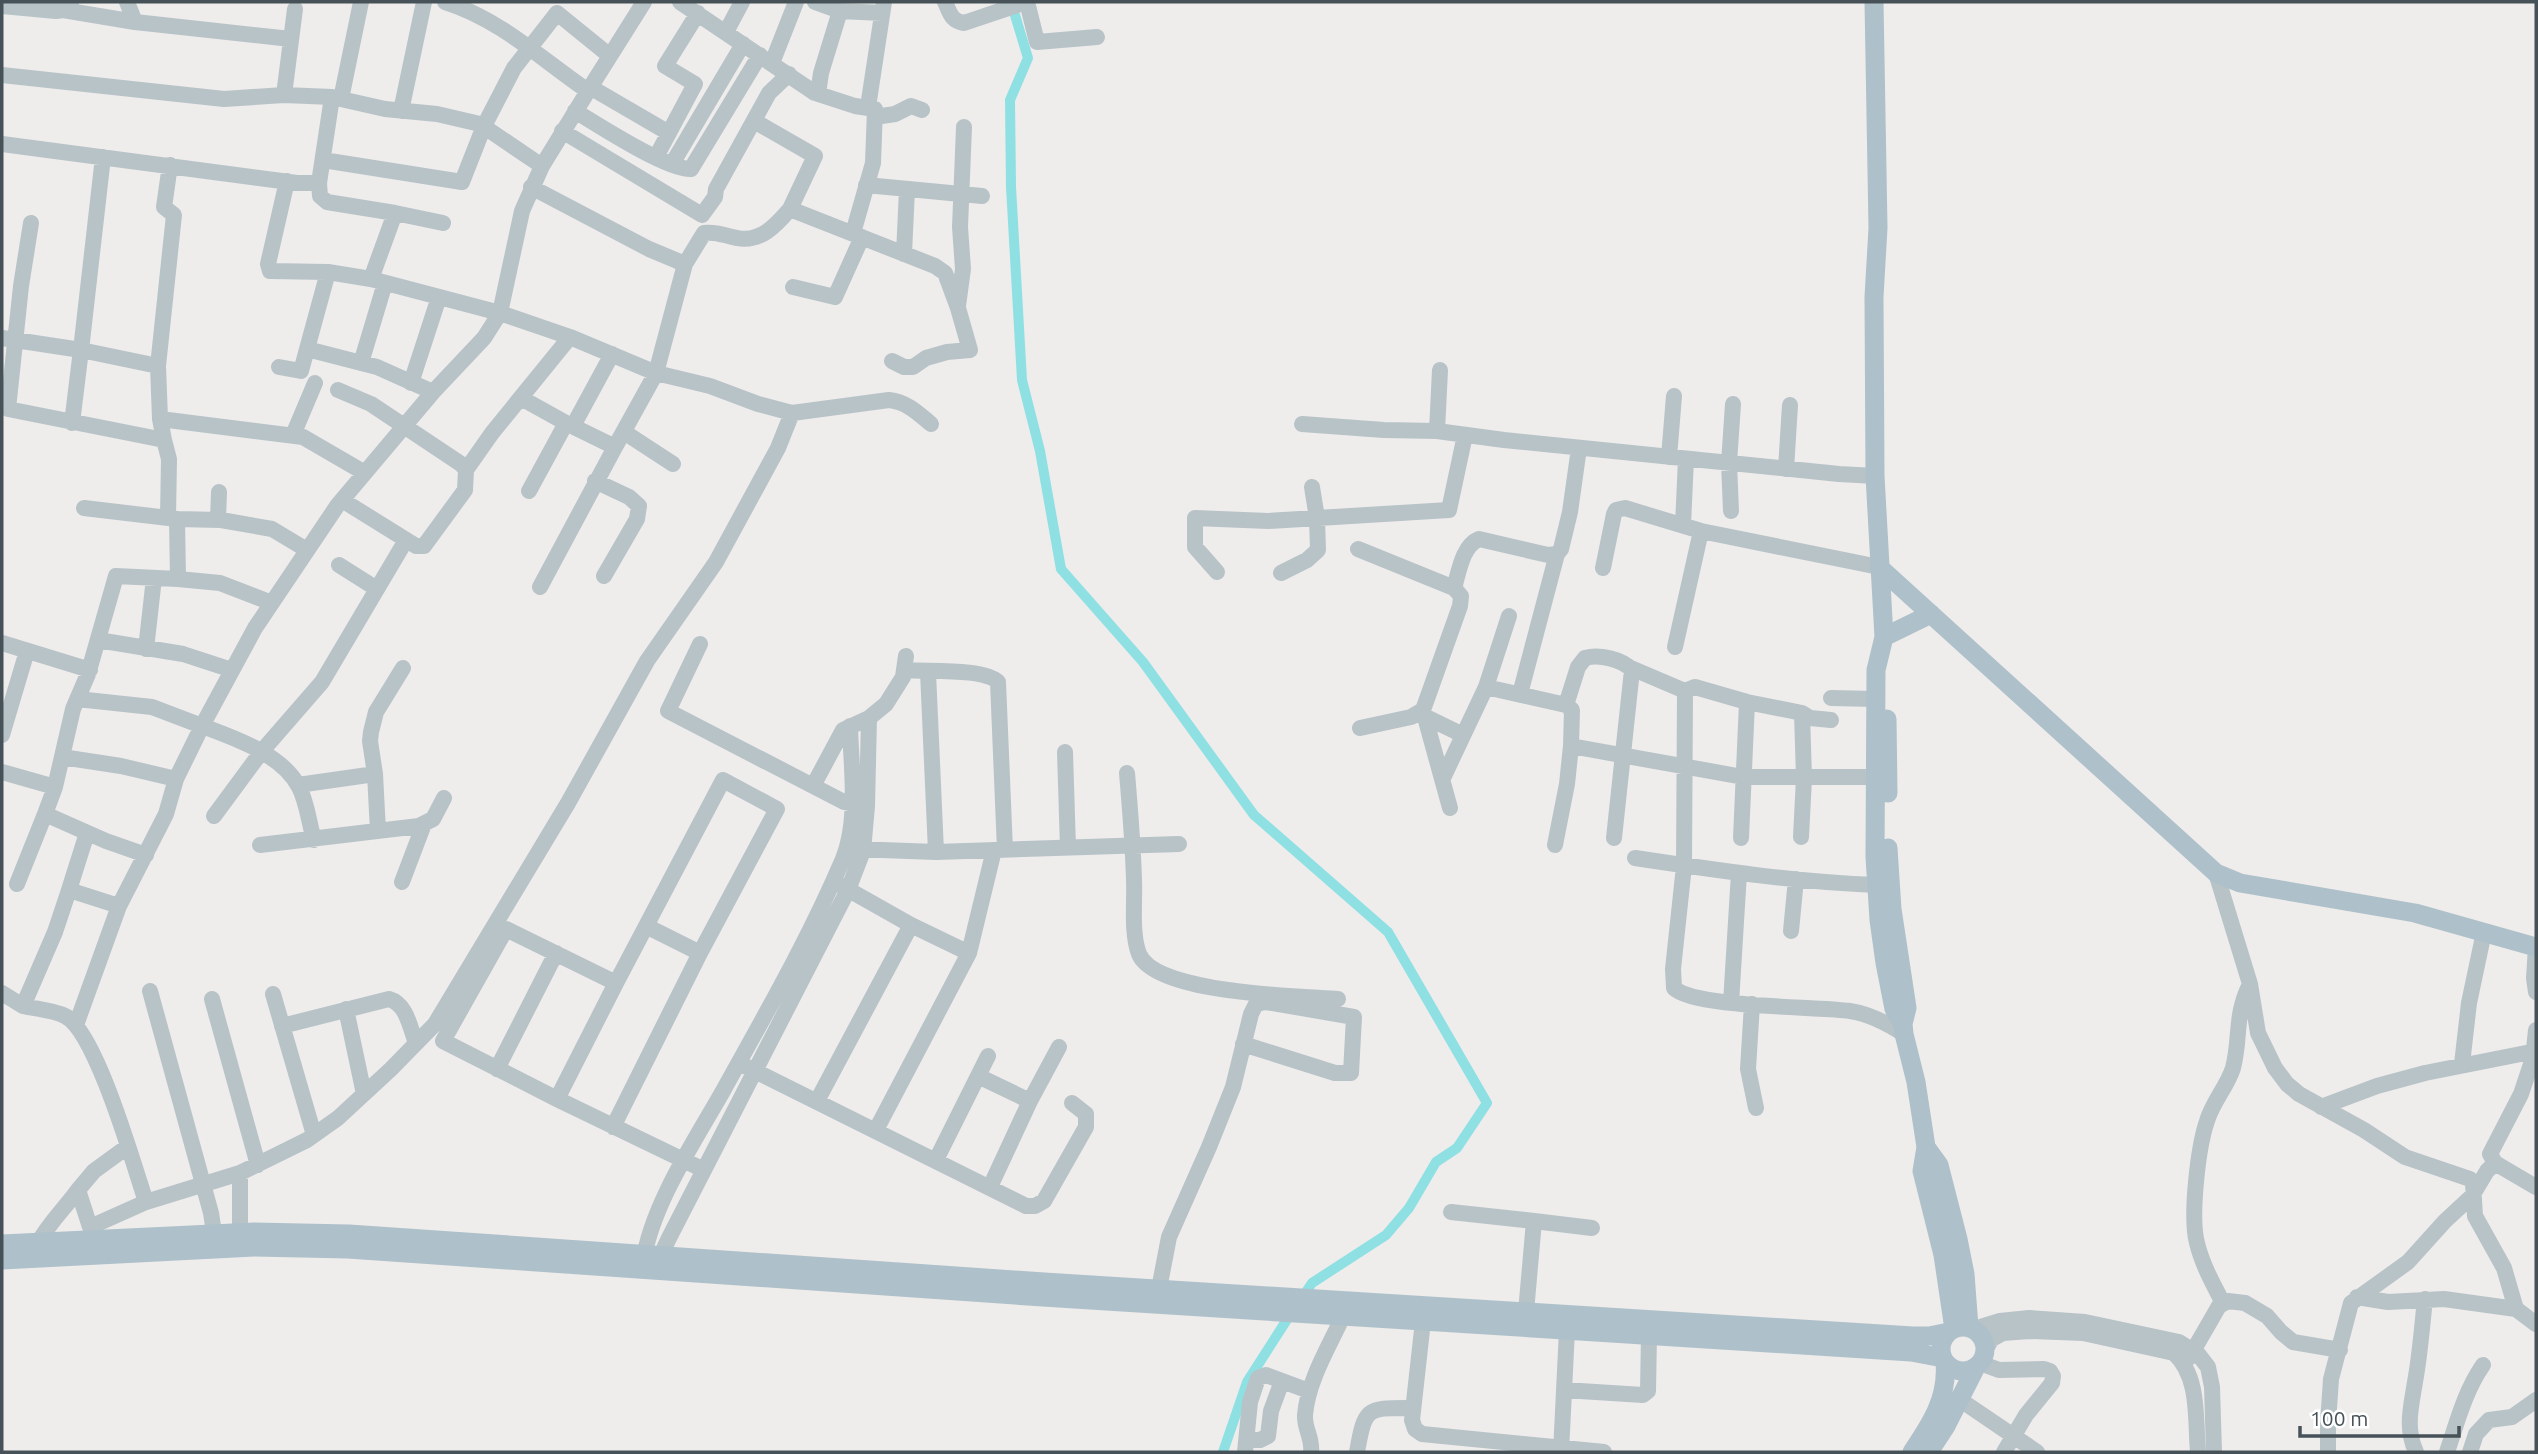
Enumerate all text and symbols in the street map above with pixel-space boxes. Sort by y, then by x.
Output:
scale bar [2300,1394,2459,1438]
text: 100 m [2310,1406,2368,1430]

